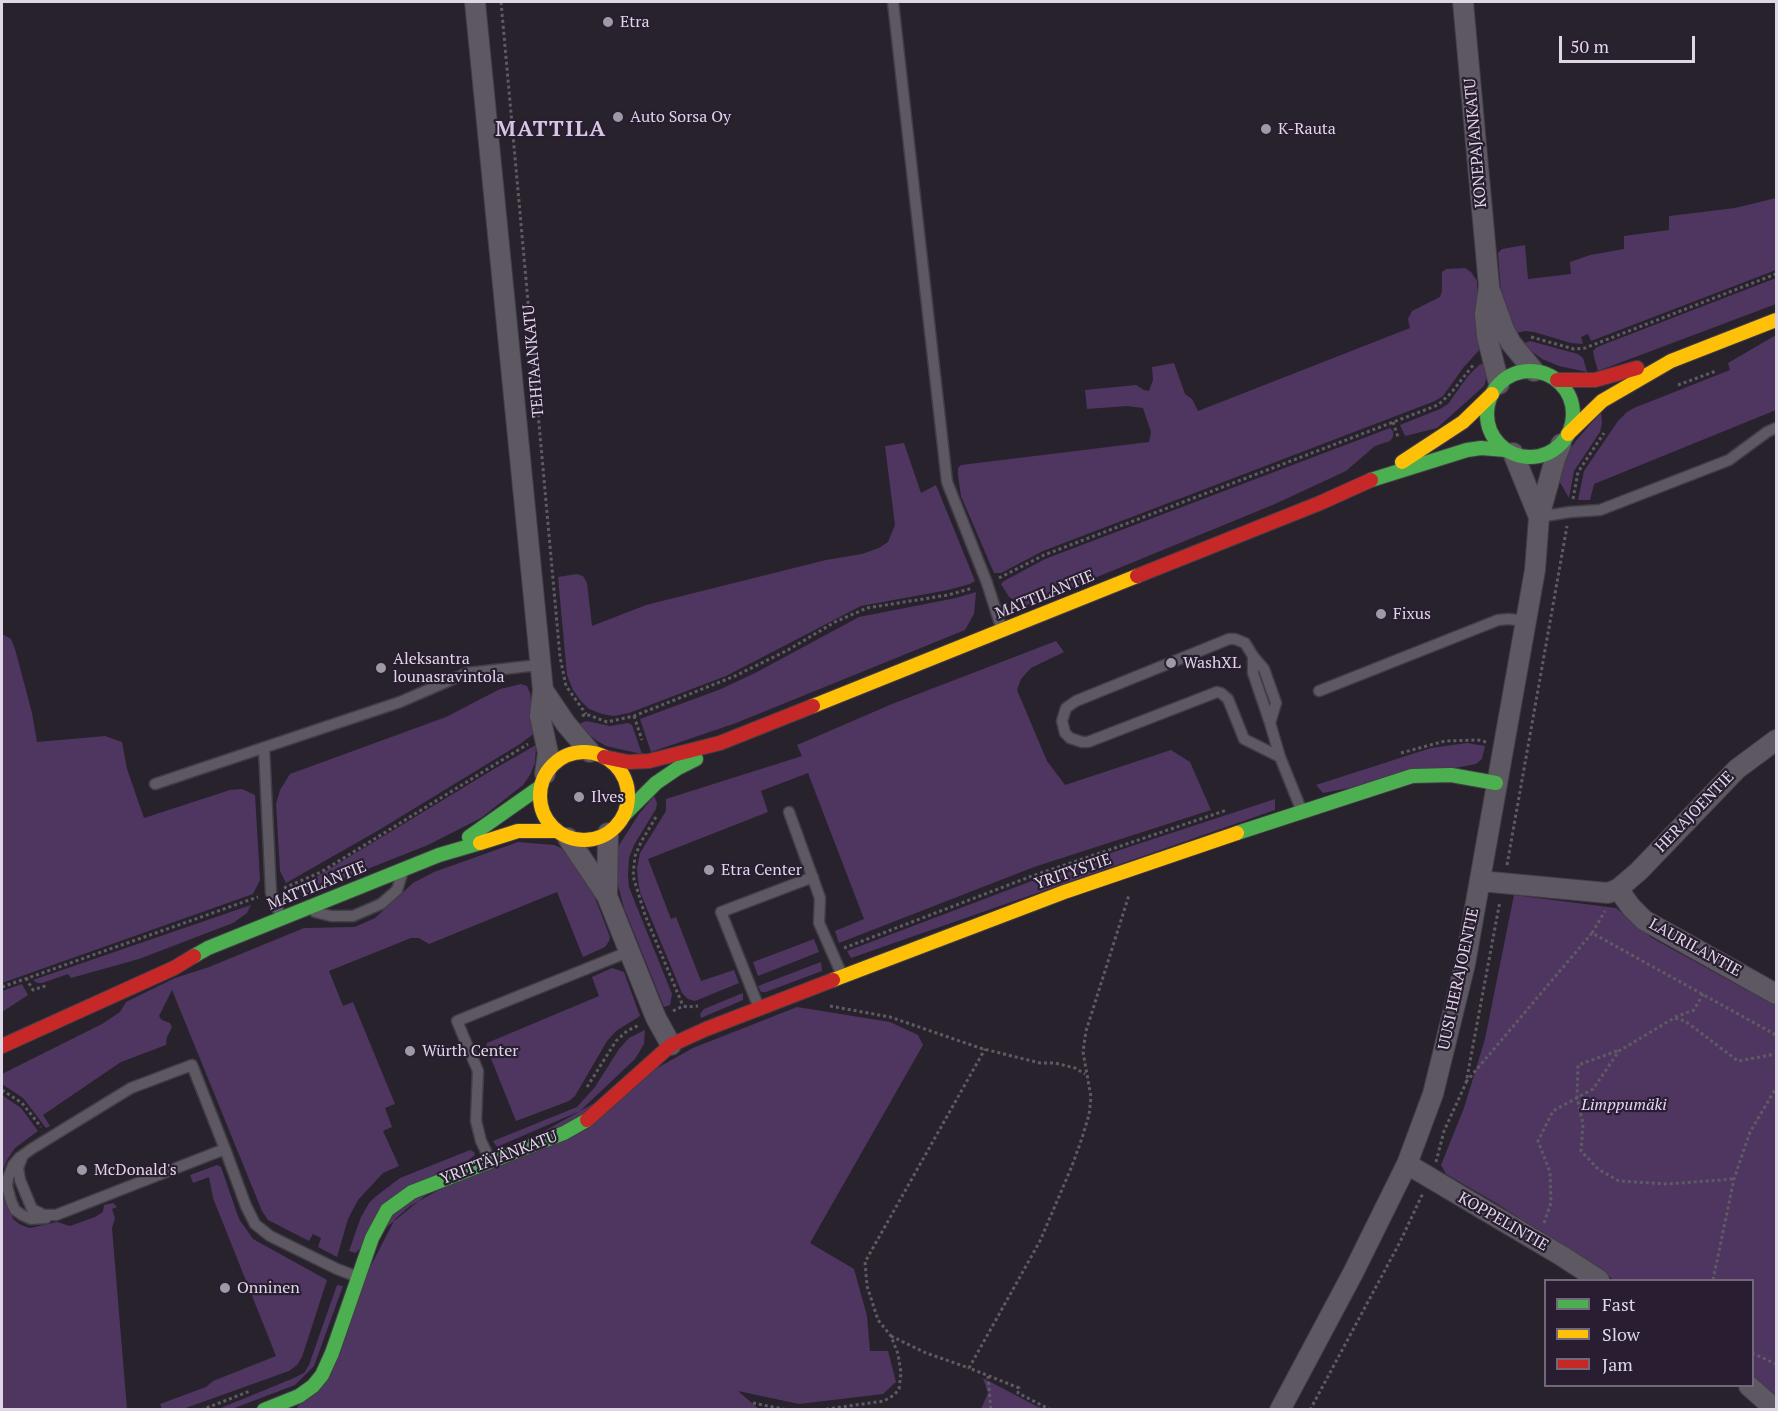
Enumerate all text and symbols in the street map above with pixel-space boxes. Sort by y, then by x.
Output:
place label: Etra [620,12,649,32]
marker: Etra [601,15,615,29]
scale bar [1562,24,1698,62]
text: 50 m [1570,34,1609,58]
street label: KONEPAJANKATU [1461,77,1491,209]
place label: Auto Sorsa Oy [630,107,731,127]
marker: Auto Sorsa Oy [611,110,625,124]
district label: MATTILA [495,117,607,143]
place label: K-Rauta [1278,119,1336,139]
marker: K-Rauta [1259,122,1273,136]
street label: TEHTAANKATU [519,304,549,418]
street label: MATTILANTIE [993,566,1097,624]
place label: Fixus [1393,604,1431,624]
marker: Fixus [1374,607,1388,621]
place label: Aleksantra lounasravintola [393,649,505,687]
place label: WashXL [1183,653,1241,673]
marker: WashXL [1164,656,1178,670]
marker: Aleksantra lounasravintola [374,661,388,675]
street label: HERAJOENTIE [1652,767,1738,857]
place label: Ilves [591,787,624,807]
marker: Ilves [572,790,586,804]
street label: YRITYSTIE [1032,850,1114,894]
street label: MATTILANTIE [265,857,369,915]
place label: Etra Center [721,860,802,880]
marker: Etra Center [702,863,716,877]
street label: UUSI HERAJOENTIE [1435,906,1483,1052]
street label: LAURILANTIE [1645,915,1745,981]
place label: Würth Center [422,1041,518,1061]
marker: Würth Center [403,1044,417,1058]
park label: Limppumäki [1581,1095,1667,1115]
street label: YRITTÄJÄNKATU [438,1127,560,1189]
place label: McDonald's [94,1160,177,1180]
marker: McDonald's [75,1163,89,1177]
street label: KOPPELINTIE [1454,1188,1552,1256]
place label: Onninen [237,1278,300,1298]
legend [1544,1279,1754,1387]
marker: Onninen [218,1281,232,1295]
text: Fast [1602,1292,1635,1316]
text: Slow [1602,1322,1640,1346]
text: Jam [1602,1352,1633,1376]

